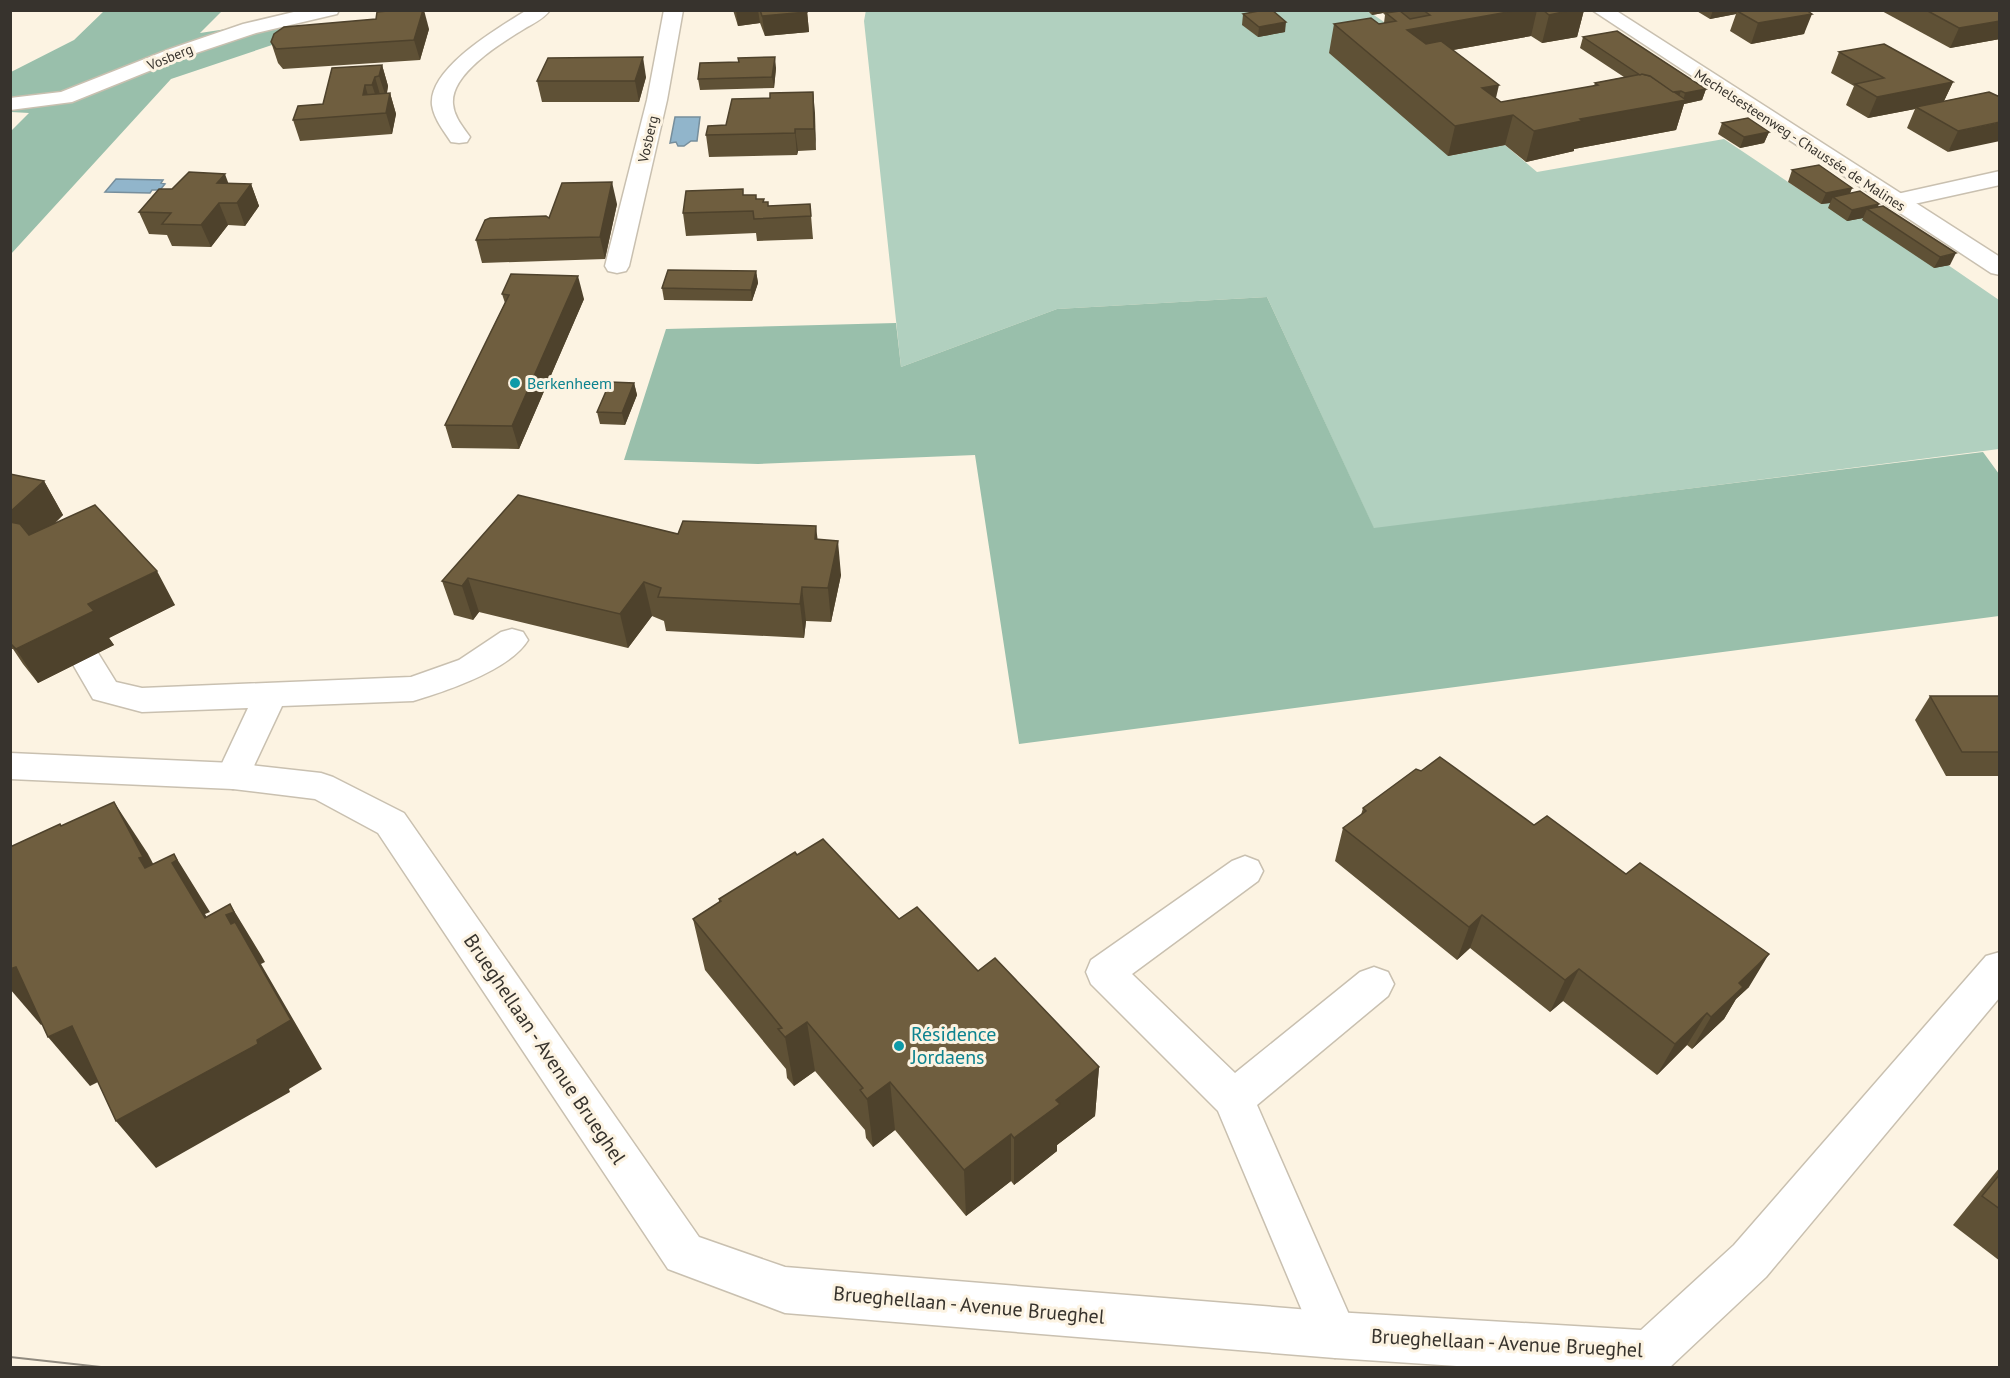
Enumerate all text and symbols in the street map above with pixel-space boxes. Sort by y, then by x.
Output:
street label: Vosberg [144,40,195,75]
street label: Mechelsesteenweg - Chaussée de Malines [1691,65,1909,215]
street label: Vosberg [634,114,662,165]
place label: Berkenheem [527,373,612,393]
marker: Berkenheem [508,376,522,390]
street label: Brueghellaan - Avenue Brueghel [458,929,632,1169]
place label: Résidence Jordaens [910,1021,996,1070]
marker: Résidence Jordaens [892,1039,906,1053]
street label: Brueghellaan - Avenue Brueghel [832,1280,1106,1330]
street label: Brueghellaan - Avenue Brueghel [1370,1323,1644,1363]

